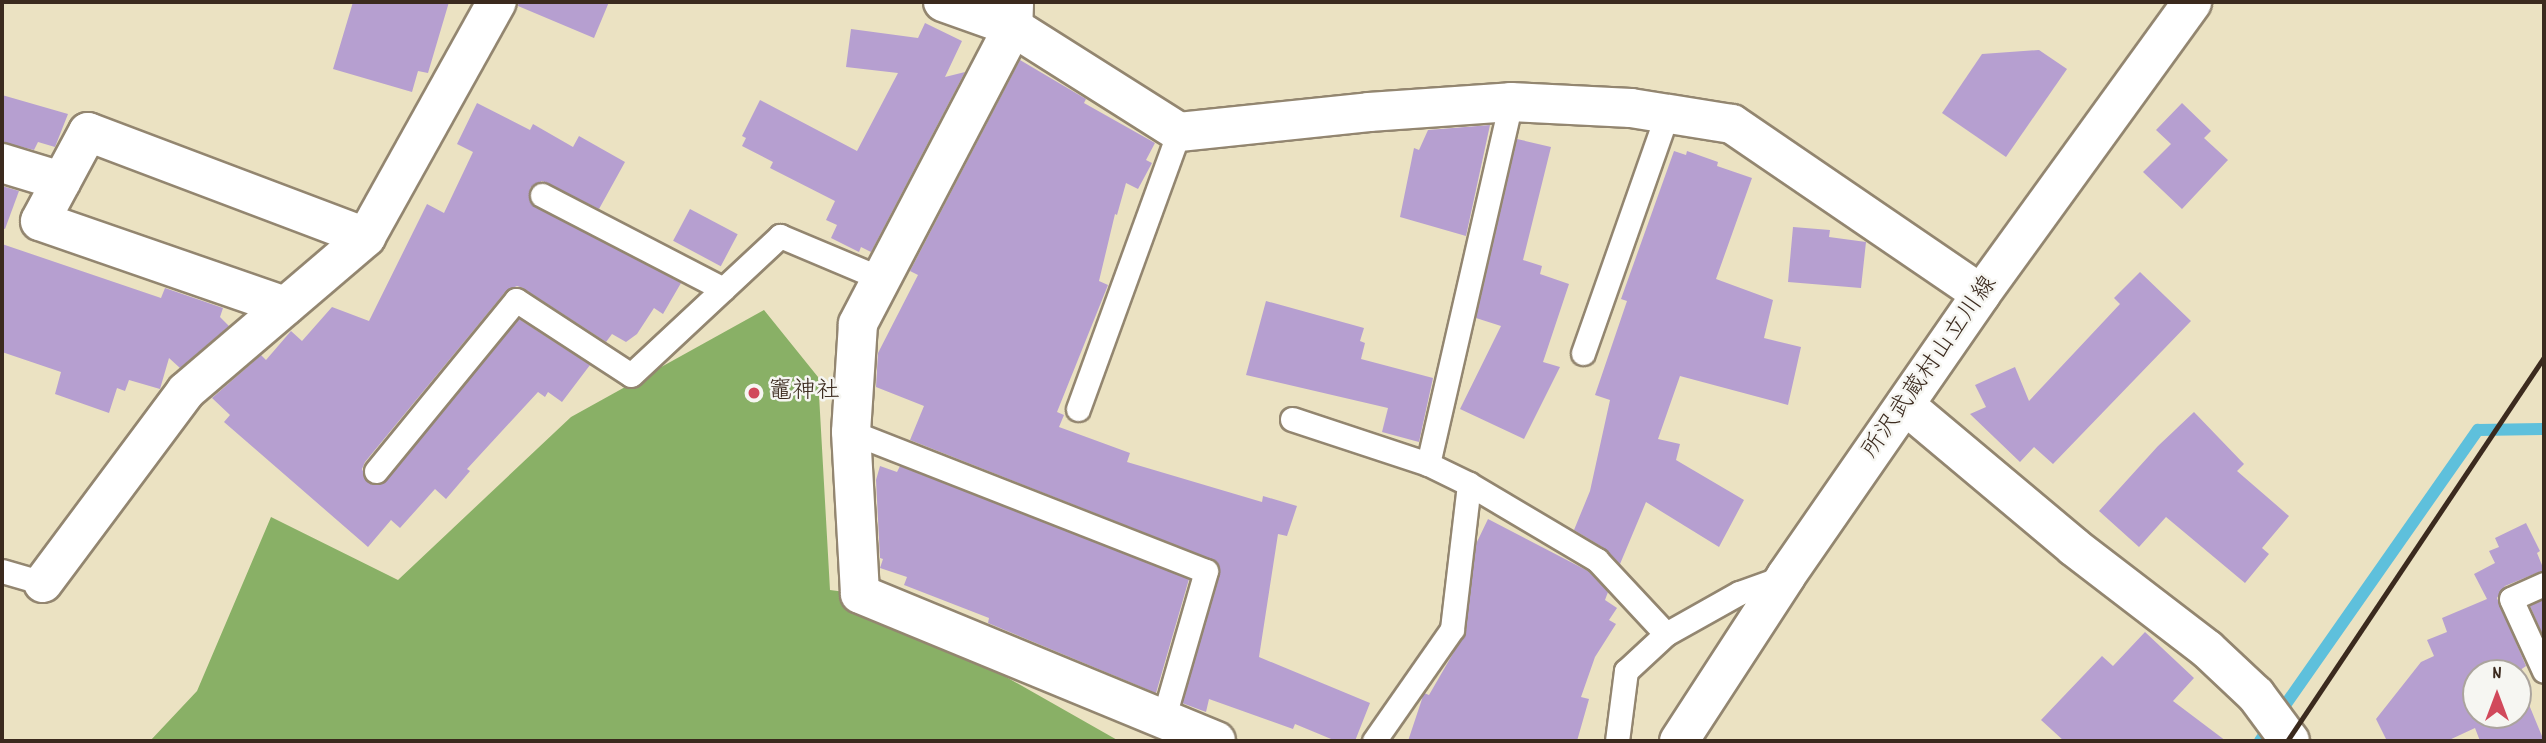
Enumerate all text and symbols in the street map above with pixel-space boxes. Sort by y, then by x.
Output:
street label: 所沢武蔵村山立川線 [1857,271,2005,465]
place label: 竈神社 [768,379,840,407]
marker: 竈神社 [746,385,762,401]
north arrow [2462,659,2532,729]
text: N [2492,661,2502,688]

